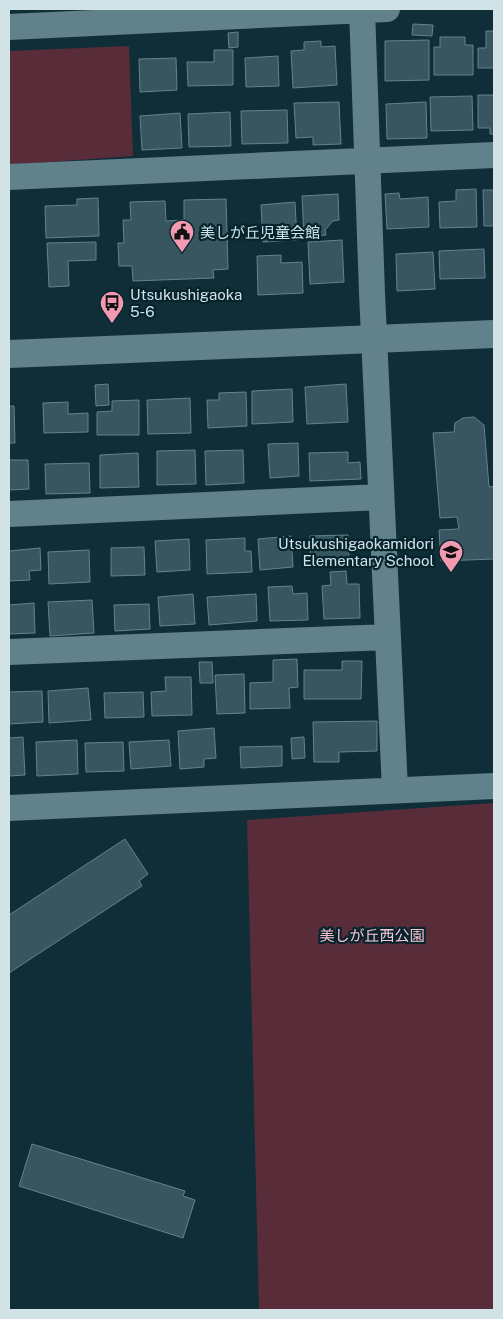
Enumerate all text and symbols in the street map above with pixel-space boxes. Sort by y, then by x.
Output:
public building icon: 美しが丘児童会館 [169,219,195,253]
place label: 美しが丘児童会館 [200,224,320,241]
place label: Utsukushigaoka 5-6 [130,286,242,320]
bus stop icon: Utsukushigaoka 5-6 [99,290,125,324]
place label: Utsukushigaokamidori Elementary School [278,535,434,569]
school or university icon: Utsukushigaokamidori Elementary School [438,539,464,573]
park label: 美しが丘西公園 [319,927,425,944]

